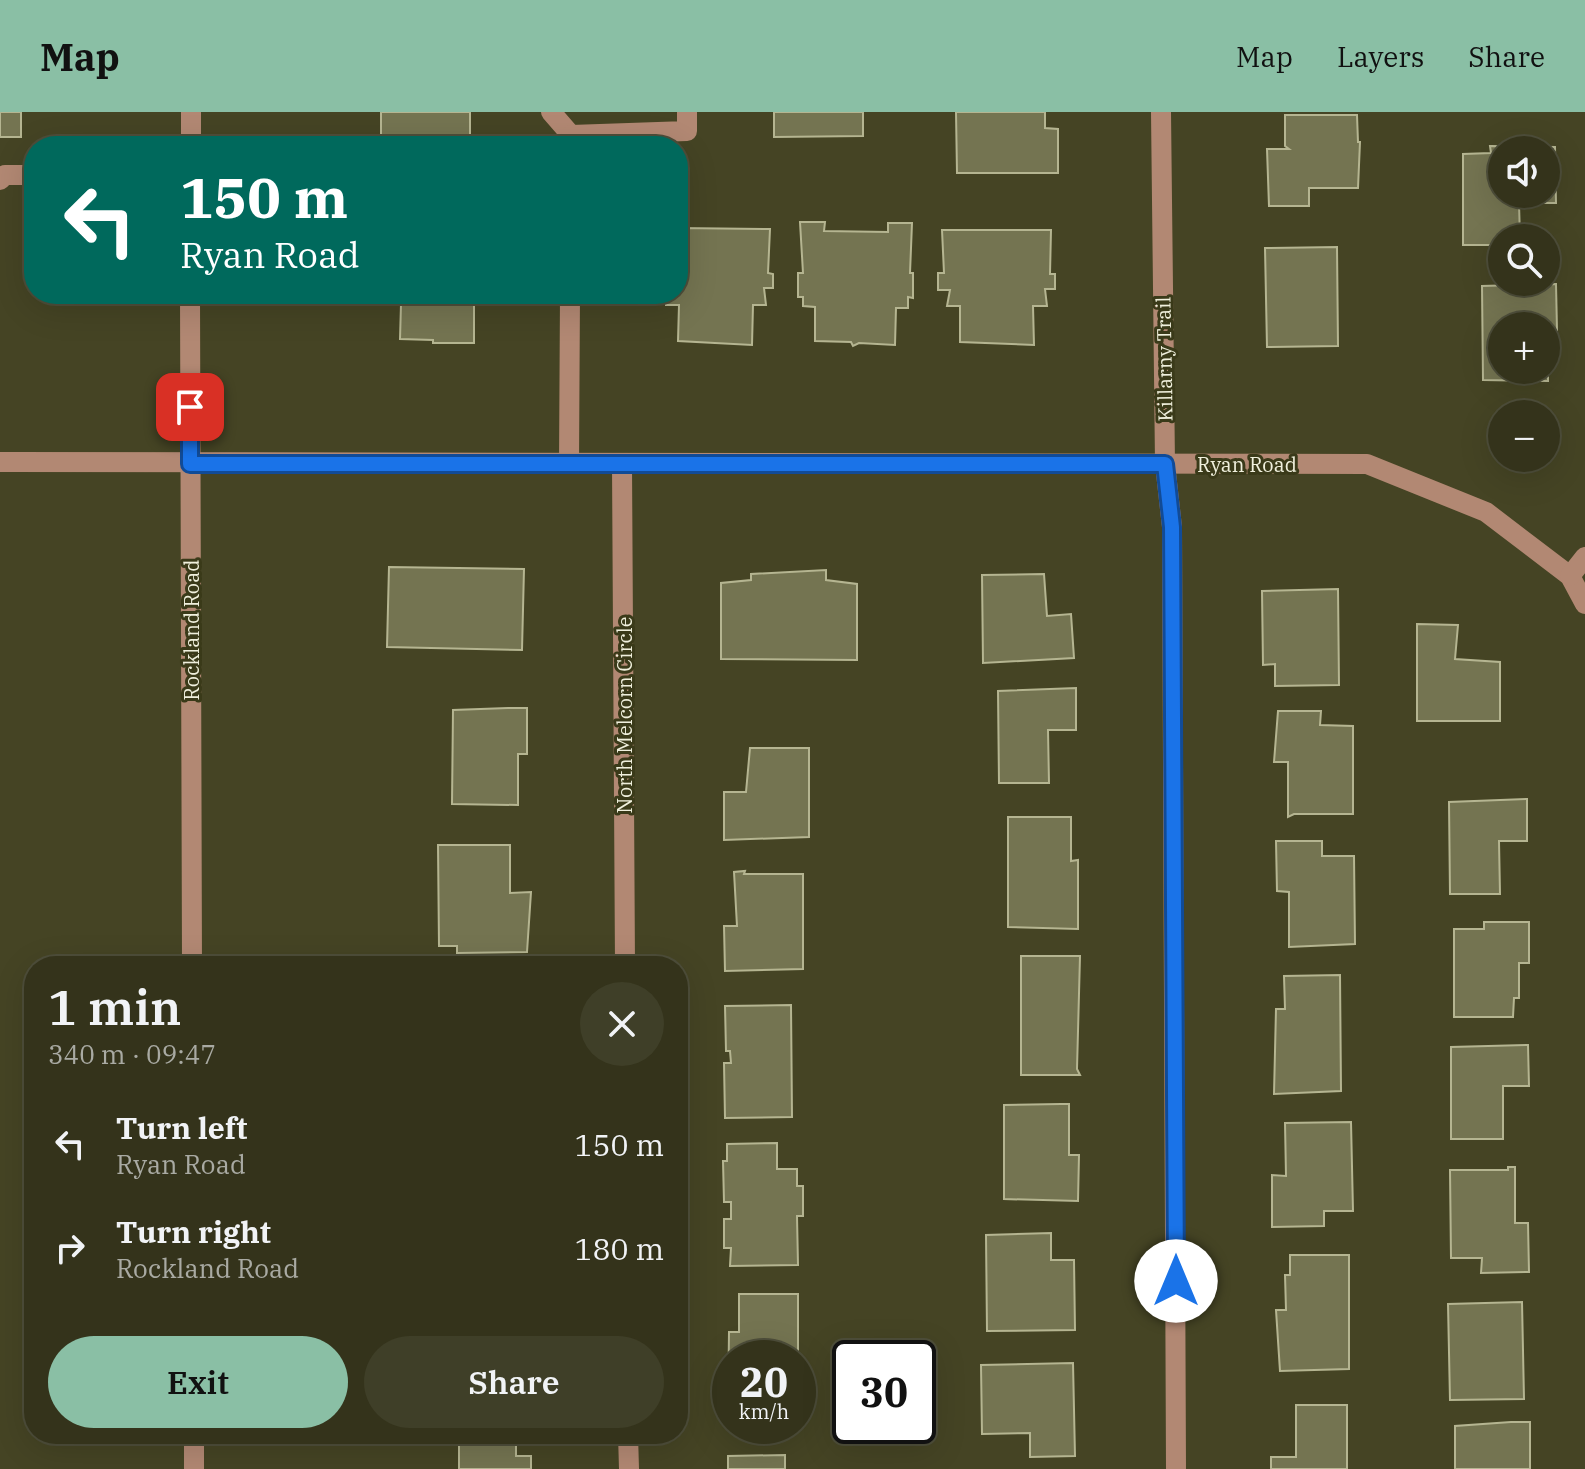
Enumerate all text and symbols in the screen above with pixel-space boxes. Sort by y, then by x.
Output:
text: Map [40,32,120,81]
text: Map [1236,38,1293,75]
text: Layers [1337,38,1424,75]
text: Share [1468,38,1545,75]
map controls [1488,136,1560,472]
button: sound [1488,136,1560,208]
text: 150 m [180,161,348,233]
icon: left [48,168,152,272]
button: search [1488,224,1560,296]
text: Ryan Road [180,231,360,278]
street label: Killarny Trail [1149,296,1179,422]
button: + [1488,312,1560,384]
pin [156,373,224,441]
icon: arrive [168,385,212,429]
button: − [1488,400,1560,472]
street label: Ryan Road [1197,451,1297,478]
street label: Rockland Road [178,560,205,700]
street label: North Melcorn Circle [611,617,638,814]
text: 1 min [48,976,181,1038]
button: close [580,982,664,1066]
text: 340 m · 09:47 [48,1037,216,1071]
text: Turn left [116,1108,248,1147]
icon: left [48,1122,92,1166]
text: 150 m [574,1125,664,1164]
text: Ryan Road [116,1147,246,1181]
text: Turn right [116,1212,271,1251]
icon: right [48,1226,92,1270]
text: 180 m [574,1229,664,1268]
position arrow [1134,1239,1218,1323]
text: Rockland Road [116,1251,299,1285]
button: Exit [48,1336,348,1428]
button: Share [364,1336,664,1428]
speed limit sign: 30 [832,1340,936,1444]
text: 20 [740,1356,788,1408]
text: km/h [739,1398,789,1425]

